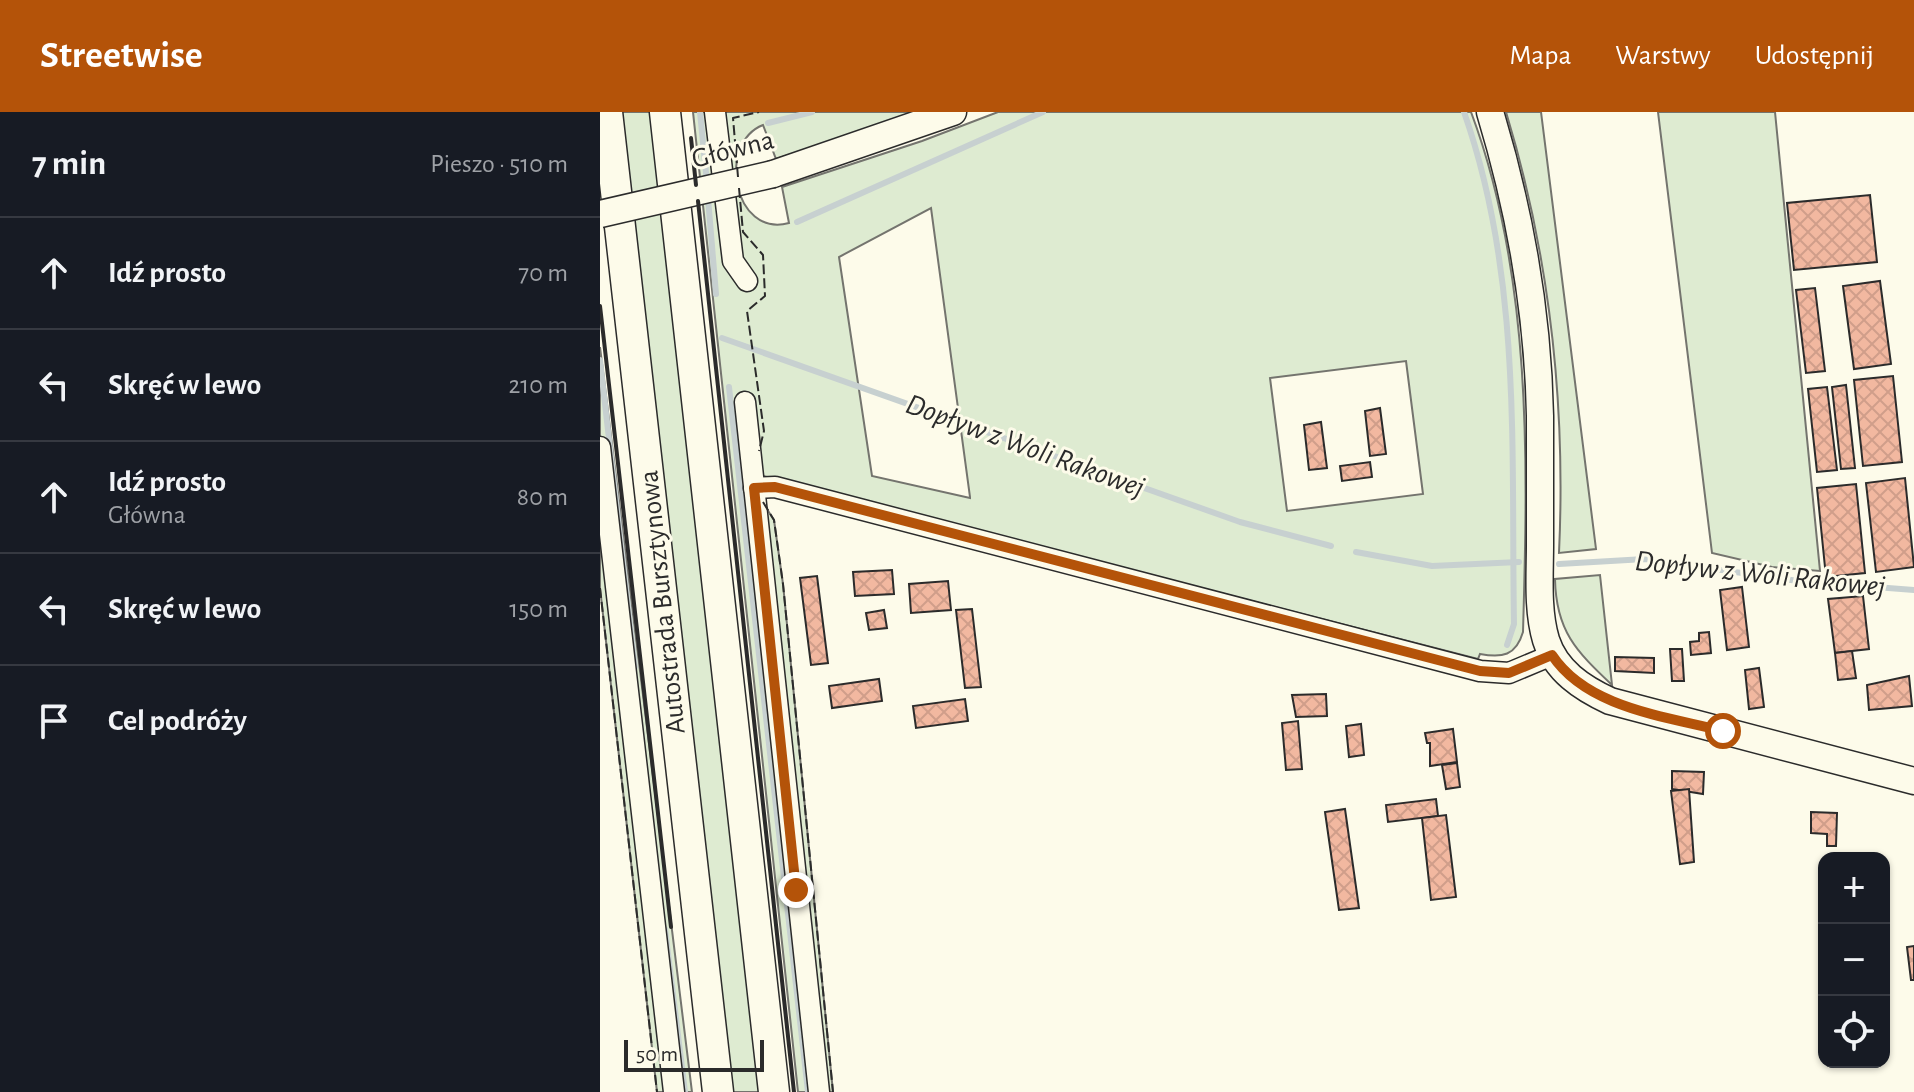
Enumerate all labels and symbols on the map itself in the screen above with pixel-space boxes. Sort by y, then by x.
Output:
street label: Główna [689,126,777,174]
water label: Dopływ z Woli Rakowej [902,389,1148,503]
street label: Autostrada Bursztynowa [635,469,691,735]
water label: Dopływ z Woli Rakowej [1633,546,1887,602]
route start [1705,713,1741,749]
route end [778,872,814,908]
scale bar [624,1036,764,1072]

